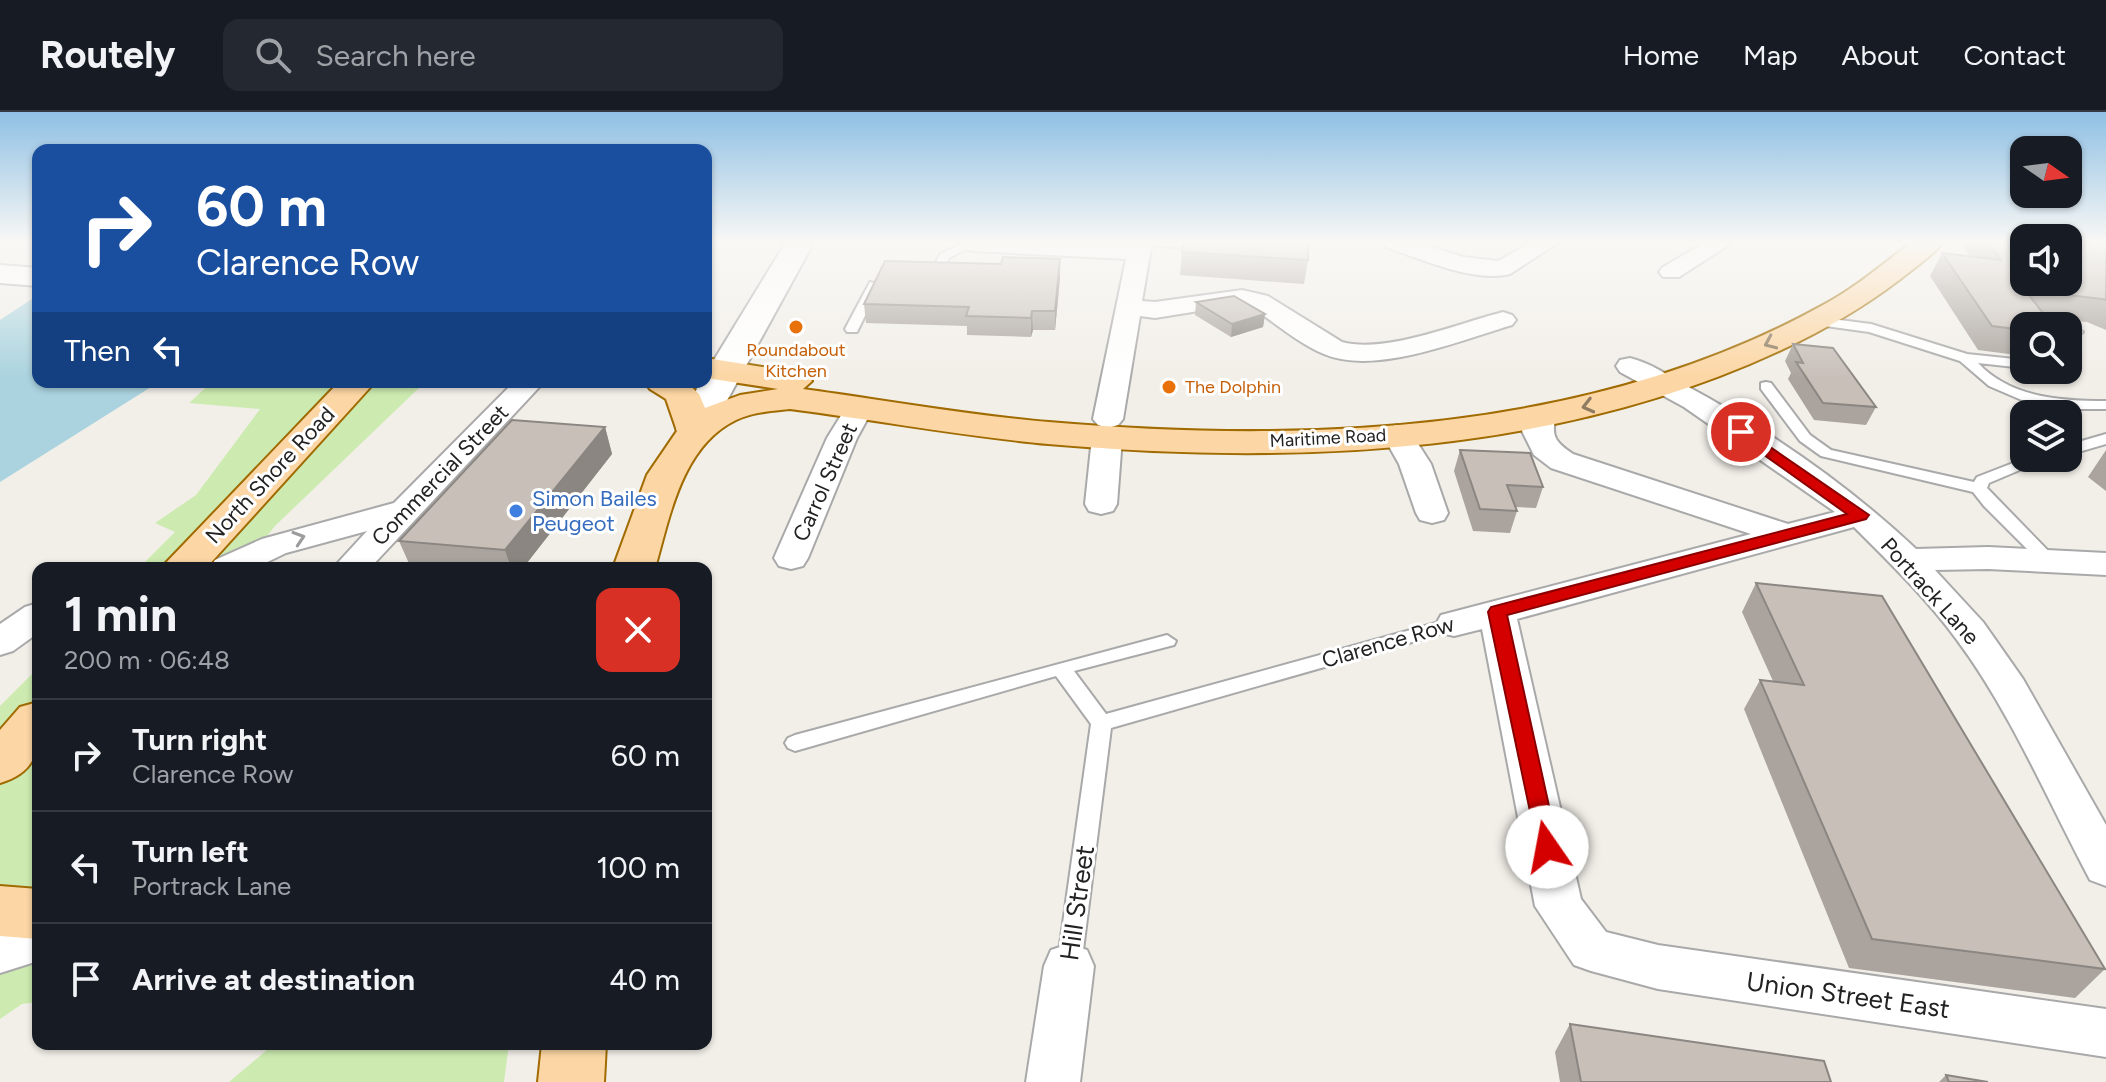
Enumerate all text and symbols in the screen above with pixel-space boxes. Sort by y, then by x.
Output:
search box [223,19,783,91]
text: Routely [40,32,175,78]
icon: search [251,33,295,77]
text: Search here [315,37,476,74]
text: Home [1623,38,1699,72]
text: Map [1743,38,1798,72]
text: About [1842,38,1919,72]
text: Contact [1963,38,2066,72]
north arrow [2010,136,2082,208]
map controls [2010,136,2082,472]
text: 60 m [196,173,327,240]
icon: right [64,176,168,280]
button: sound [2010,224,2082,296]
text: Clarence Row [196,241,419,284]
button: search [2010,312,2082,384]
marker: Roundabout Kitchen [787,318,805,336]
icon: left [146,328,190,372]
text: Then [64,332,130,369]
one-way arrow [1763,333,1778,349]
place label: Roundabout Kitchen [746,339,846,382]
place label: The Dolphin [1185,376,1281,398]
marker: The Dolphin [1160,378,1178,396]
one-way arrow [1581,396,1595,413]
pin [1707,398,1775,466]
street label: Commercial Street [366,399,514,551]
button: layers [2010,400,2082,472]
street label: North Shore Road [200,401,340,549]
icon: arrive [1719,410,1763,454]
street label: Carrol Street [787,419,863,545]
street label: Maritime Road [1269,424,1387,452]
place label: Simon Bailes Peugeot [532,485,657,537]
marker: Simon Bailes Peugeot [507,502,525,520]
one-way arrow [291,531,305,547]
street label: Portrack Lane [1875,532,1985,650]
text: 1 min [64,585,177,643]
button: close [596,588,680,672]
street label: Clarence Row [1319,610,1458,674]
text: 200 m · 06:48 [64,644,230,676]
text: Turn right [132,721,267,758]
icon: right [64,733,108,777]
text: 60 m [611,737,680,774]
text: Clarence Row [132,758,293,790]
position arrow [1505,805,1589,889]
text: Turn left [132,833,249,870]
street label: Hill Street [1053,843,1101,963]
icon: left [64,845,108,889]
text: 100 m [596,849,680,886]
text: Portrack Lane [132,870,291,902]
icon: arrive [64,957,108,1001]
text: Arrive at destination [132,961,415,998]
text: 40 m [609,961,680,998]
street label: Union Street East [1744,965,1952,1025]

